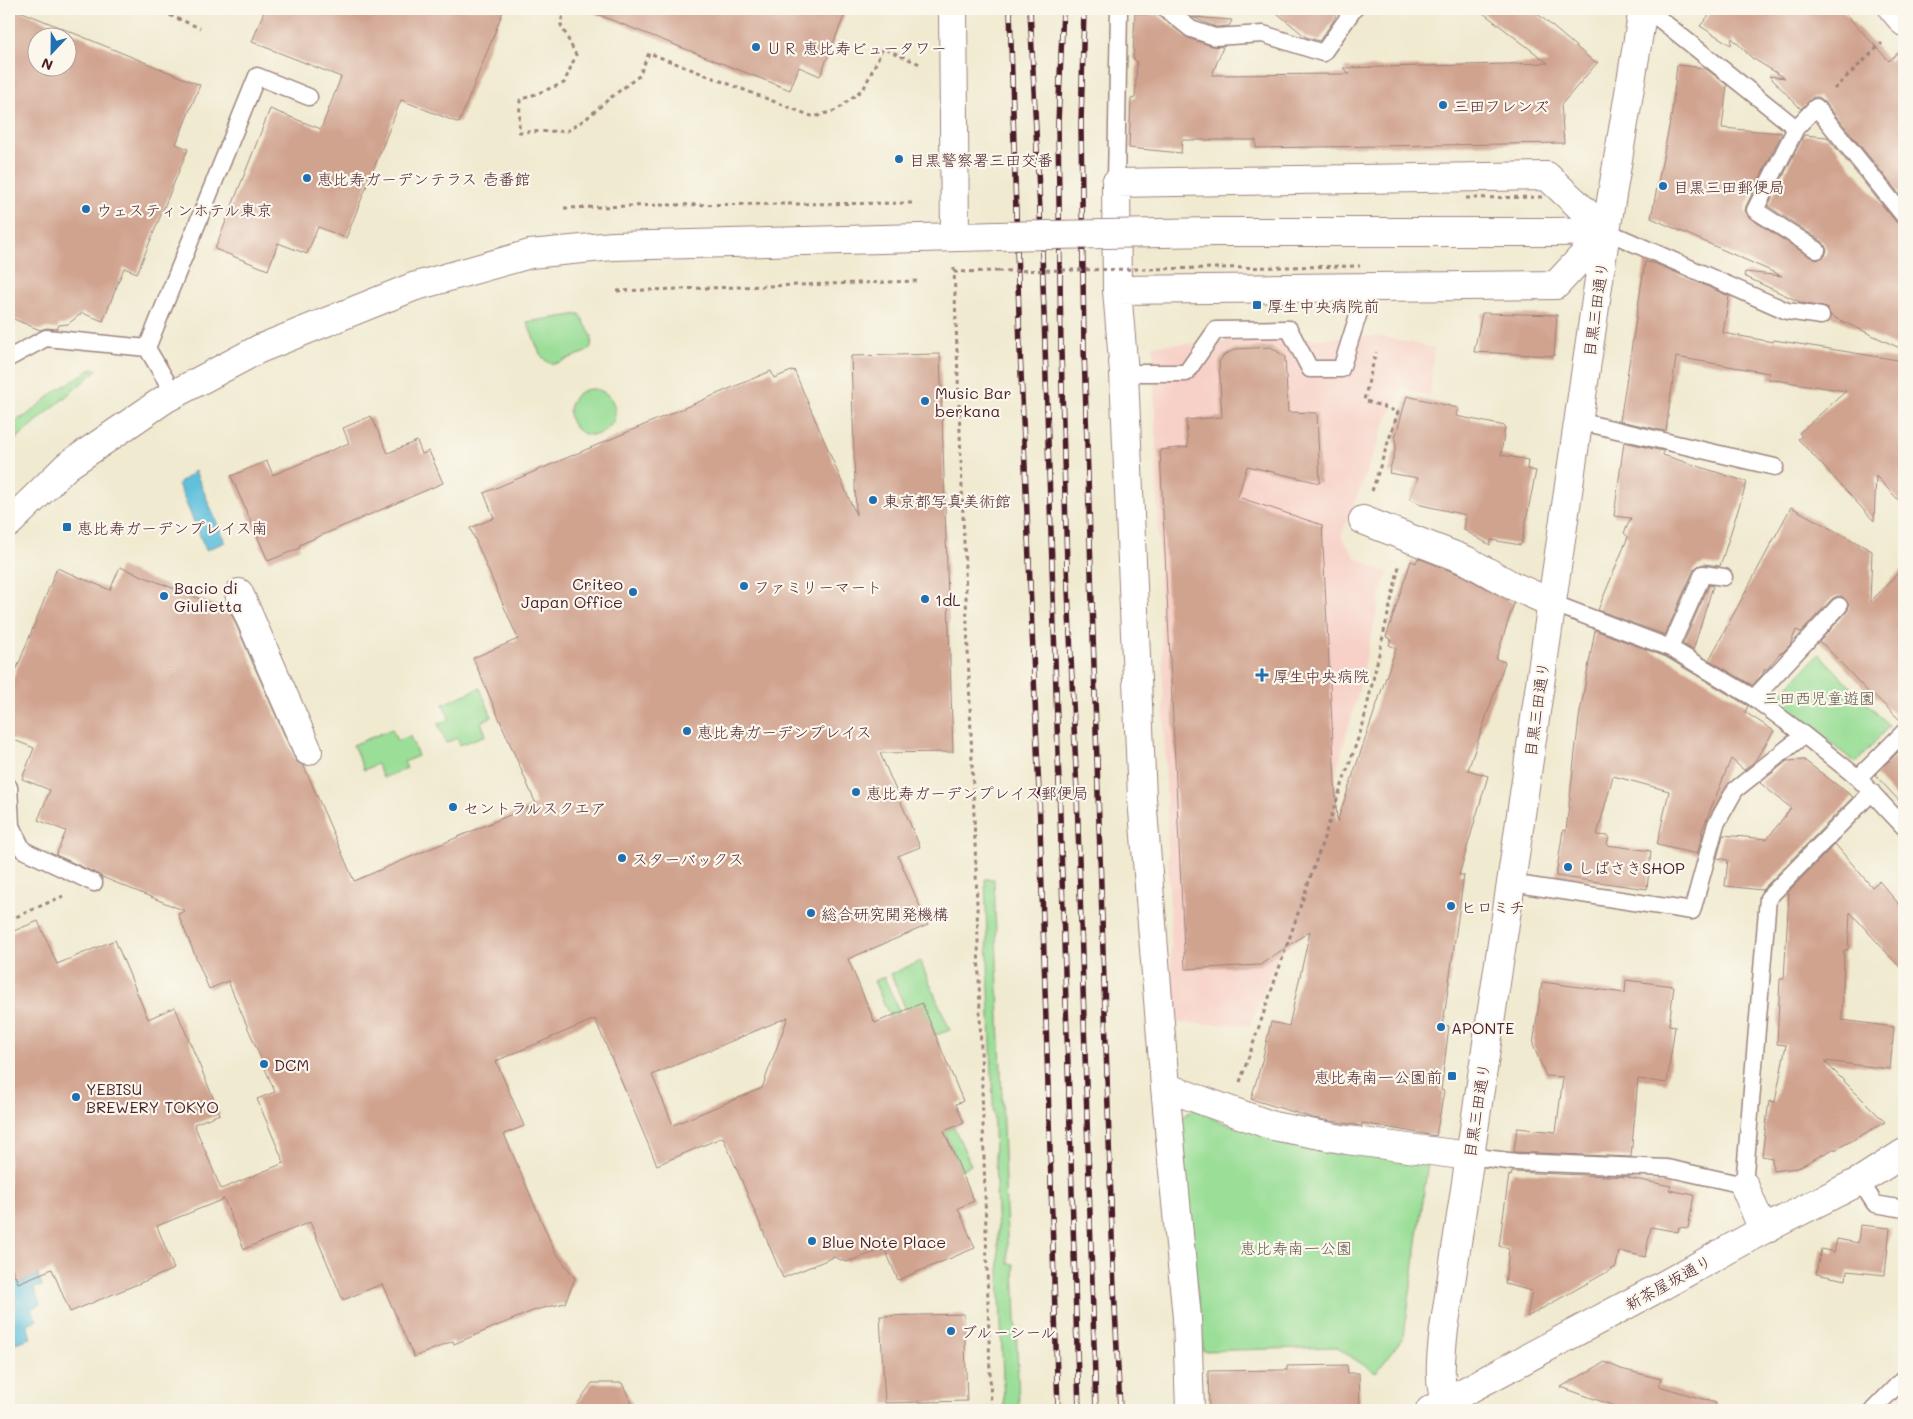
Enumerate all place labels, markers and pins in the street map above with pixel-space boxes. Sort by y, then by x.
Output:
place label: ＵＲ 恵比寿ビュータワー [766,37,947,58]
marker: ＵＲ 恵比寿ビュータワー [750,41,762,53]
place label: 三田フレンズ [1453,95,1549,116]
marker: 三田フレンズ [1437,99,1449,111]
place label: 目黒警察署三田交番 [909,149,1053,170]
marker: 目黒警察署三田交番 [893,153,905,165]
place label: 恵比寿ガーデンテラス 壱番館 [317,168,530,189]
marker: 恵比寿ガーデンテラス 壱番館 [301,172,313,184]
place label: 目黒三田郵便局 [1673,176,1785,197]
marker: 目黒三田郵便局 [1657,180,1669,192]
place label: ウェスティンホテル東京 [96,199,272,220]
marker: ウェスティンホテル東京 [80,203,92,215]
place label: 厚生中央病院前 [1267,295,1379,316]
marker: 厚生中央病院前 [1251,299,1263,311]
place label: Music Bar berkana [935,382,1012,421]
marker: Music Bar berkana [919,395,931,407]
place label: 東京都写真美術館 [883,490,1011,511]
marker: 東京都写真美術館 [867,494,879,506]
place label: 恵比寿ガーデンプレイス南 [77,517,268,538]
marker: 恵比寿ガーデンプレイス南 [61,521,73,533]
place label: Criteo Japan Office [521,573,623,612]
place label: ファミリーマート [754,576,882,597]
place label: Bacio di Giulietta [174,577,242,616]
marker: ファミリーマート [738,580,750,592]
marker: Criteo Japan Office [627,586,639,598]
place label: 1dL [935,589,961,610]
marker: Bacio di Giulietta [158,590,170,602]
marker: 1dL [919,593,931,605]
place label: 厚生中央病院 [1273,665,1369,686]
marker: 厚生中央病院 [1255,668,1269,682]
place label: 恵比寿ガーデンプレイス [697,721,872,742]
marker: 恵比寿ガーデンプレイス [681,725,693,737]
place label: 恵比寿ガーデンプレイス郵便局 [866,782,1089,803]
marker: 恵比寿ガーデンプレイス郵便局 [850,786,862,798]
place label: セントラルスクエア [463,797,606,818]
marker: セントラルスクエア [447,801,459,813]
place label: スターバックス [632,848,744,869]
marker: スターバックス [616,852,628,864]
place label: しばさきSHOP [1578,857,1685,878]
marker: しばさきSHOP [1562,861,1574,873]
place label: ヒロミチ [1461,896,1525,917]
marker: ヒロミチ [1445,900,1457,912]
place label: 総合研究開発機構 [821,903,949,924]
marker: 総合研究開発機構 [805,907,817,919]
place label: APONTE [1451,1017,1514,1038]
marker: APONTE [1435,1021,1447,1033]
place label: DCM [274,1054,309,1075]
marker: DCM [258,1058,270,1070]
place label: 恵比寿南一公園前 [1314,1066,1442,1087]
marker: 恵比寿南一公園前 [1446,1070,1458,1082]
place label: YEBISU BREWERY TOKYO [86,1078,219,1117]
marker: YEBISU BREWERY TOKYO [70,1091,82,1103]
place label: Blue Note Place [822,1231,946,1252]
marker: Blue Note Place [806,1235,818,1247]
place label: ブルーシール [961,1321,1056,1342]
marker: ブルーシール [945,1325,957,1337]

